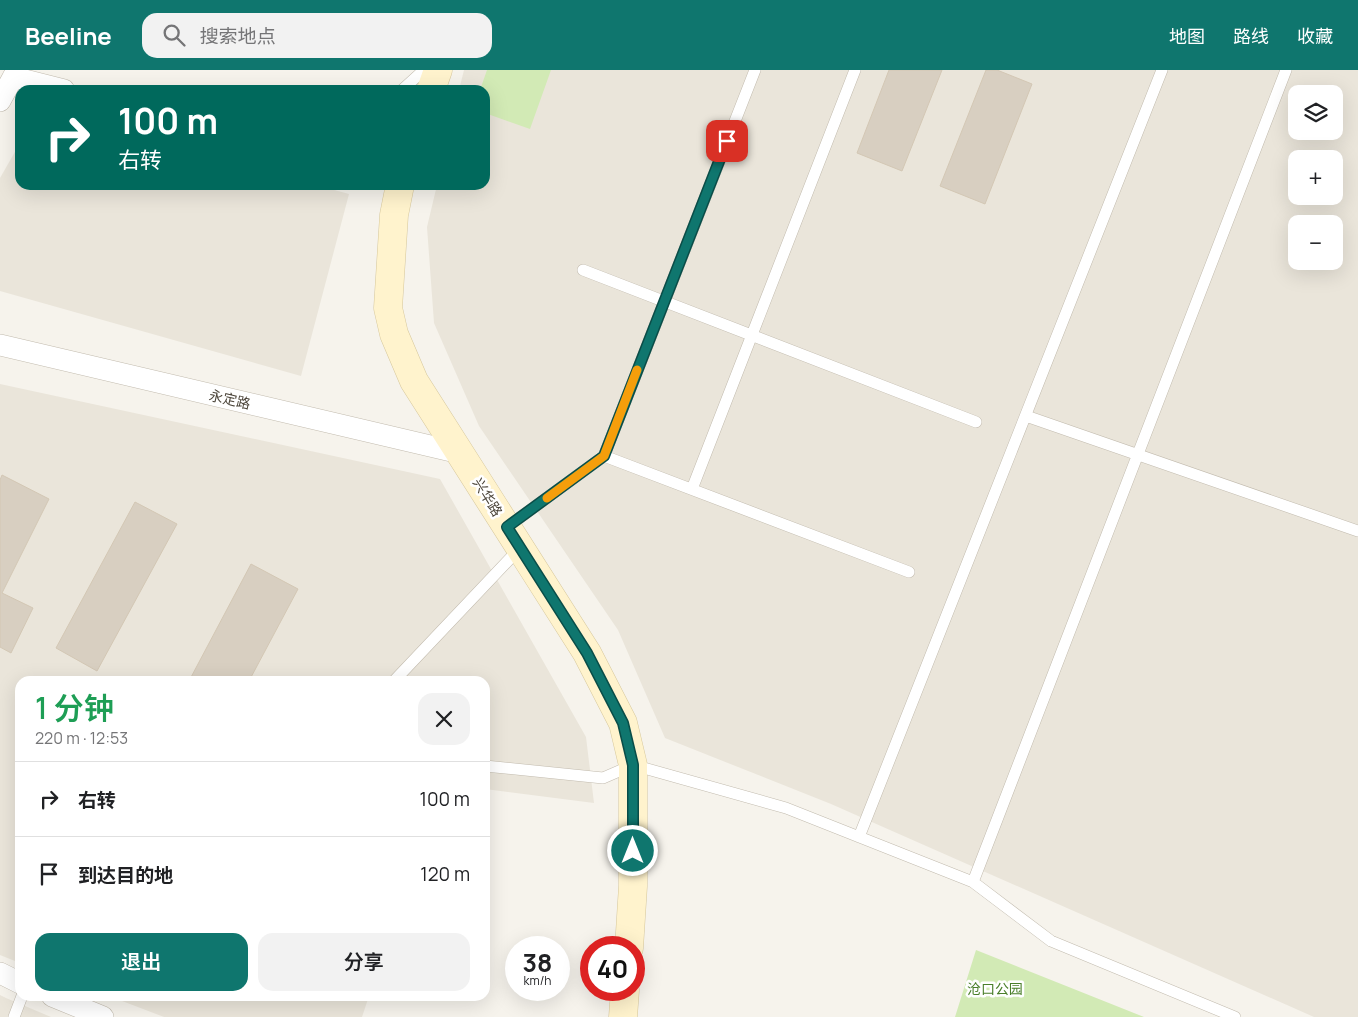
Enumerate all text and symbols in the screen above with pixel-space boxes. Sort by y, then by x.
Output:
search box [142,13,492,58]
text: Beeline [25,19,112,52]
icon: search [160,21,188,49]
text: 搜索地点 [200,23,276,49]
text: 地图 [1169,24,1205,48]
text: 路线 [1233,24,1269,48]
text: 收藏 [1297,24,1333,48]
map controls [1288,85,1343,270]
button: layers [1288,85,1343,140]
text: 100 m [118,97,218,145]
icon: right [35,105,100,170]
pin [706,120,748,162]
icon: arrive [713,127,741,155]
text: 右转 [118,145,162,175]
button: + [1288,150,1343,205]
button: − [1288,215,1343,270]
street label: 永定路 [207,385,253,413]
street label: 兴华路 [469,474,507,520]
text: 1 分钟 [35,687,114,728]
button: close [418,693,470,745]
text: 220 m · 12:53 [35,727,128,749]
icon: right [35,785,63,813]
text: 100 m [419,786,470,812]
text: 右转 [78,787,116,813]
position arrow [606,824,658,876]
icon: arrive [35,860,63,888]
text: 120 m [420,861,470,887]
text: 到达目的地 [78,862,173,888]
button: 退出 [35,933,248,991]
button: 分享 [258,933,470,991]
speed limit sign: 40 [580,936,645,1001]
text: 38 [523,945,552,980]
text: km/h [524,972,551,989]
park label: 沧口公园 [967,979,1023,998]

